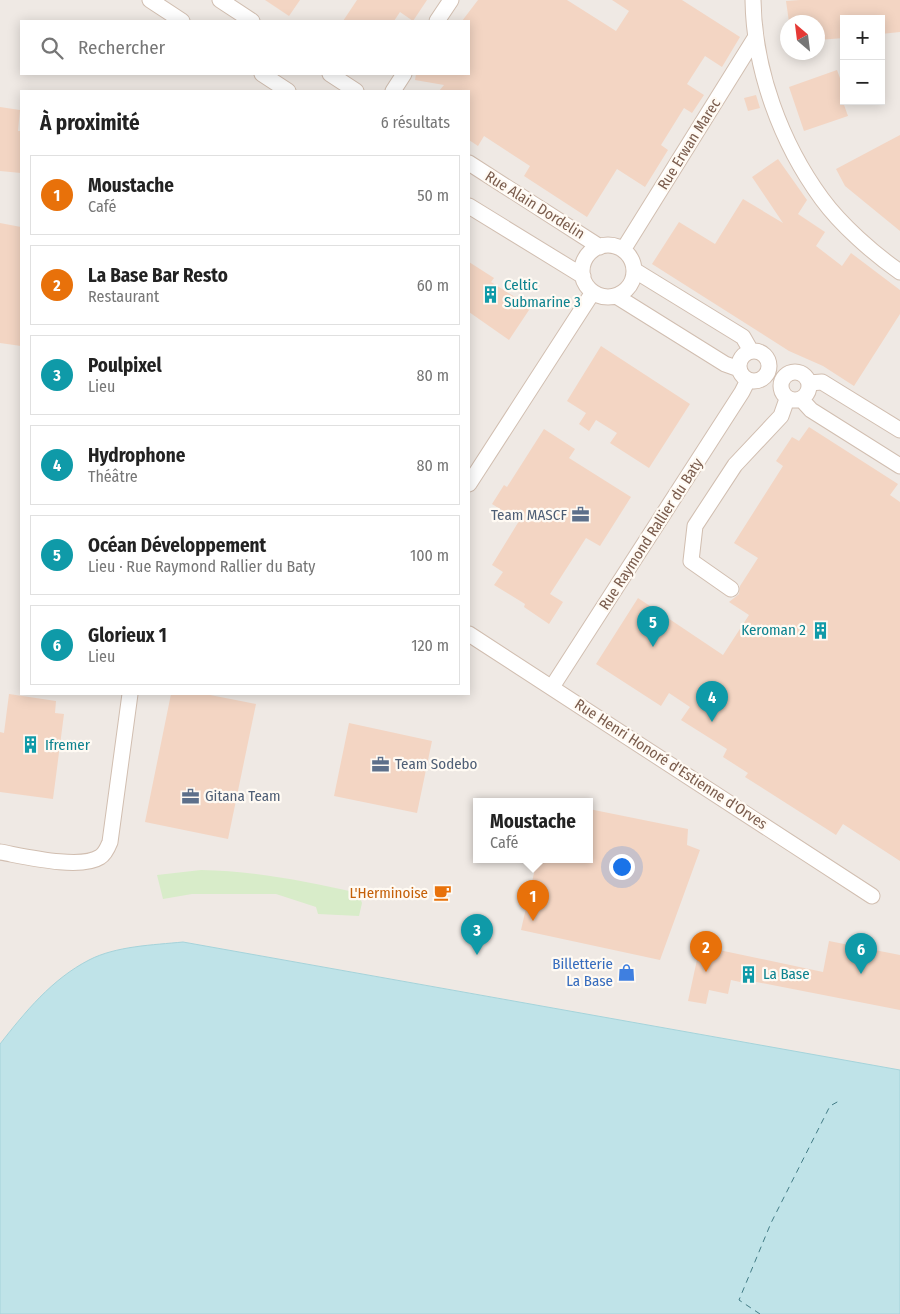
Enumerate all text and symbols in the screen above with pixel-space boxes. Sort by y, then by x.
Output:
north arrow [780,15,825,60]
map controls [840,15,885,105]
button: + [840,15,885,60]
search box [20,20,470,75]
icon: search [38,34,66,62]
text: Rechercher [78,36,165,59]
button: − [840,60,885,105]
street label: Rue Erwan Marec [654,95,725,193]
text: À proximité [40,110,140,136]
text: 6 résultats [381,113,450,132]
street label: Rue Alain Dordelin [482,167,588,243]
text: Moustache [88,174,174,197]
text: 1 [54,186,60,205]
text: 50 m [417,186,449,205]
text: Café [88,197,116,216]
text: La Base Bar Resto [88,264,228,287]
text: 2 [53,276,61,295]
text: 60 m [417,276,449,295]
place label: Celtic Submarine 3 [504,276,581,311]
building icon: Celtic Submarine 3 [480,284,500,304]
text: Restaurant [88,287,159,306]
text: Poulpixel [88,354,162,377]
text: 3 [53,366,61,385]
text: 80 m [417,366,449,385]
text: Lieu [88,377,115,396]
text: Hydrophone [88,444,185,467]
street label: Rue Raymond Rallier du Baty [595,454,707,613]
text: 4 [53,456,61,475]
text: 80 m [417,456,449,475]
text: Théâtre [88,467,138,486]
office icon: Team MASCF [571,505,591,525]
place label: Team MASCF [491,506,567,524]
text: Océan Développement [88,534,266,557]
text: 5 [53,546,61,565]
text: 100 m [410,546,449,565]
text: Lieu · Rue Raymond Rallier du Baty [88,557,315,576]
pin: 5 [637,606,669,647]
building icon: Keroman 2 [810,620,830,640]
place label: Keroman 2 [741,621,806,639]
text: Glorieux 1 [88,624,167,647]
text: 6 [53,636,61,655]
text: 120 m [411,636,449,655]
text: Lieu [88,647,115,666]
pin: 4 [696,681,728,722]
street label: Rue Henri Honoré d'Estienne d'Orves [571,695,771,833]
building icon: Ifremer [21,735,41,755]
place label: Ifremer [45,736,91,754]
office icon: Team Sodebo [371,754,391,774]
place label: Team Sodebo [395,755,478,773]
office icon: Gitana Team [181,786,201,806]
place label: Gitana Team [205,787,281,805]
popup [473,798,593,863]
text: Moustache [490,810,576,833]
text: Café [490,833,519,852]
your location [609,854,635,880]
pin: 1 [517,880,549,921]
cafe icon: L'Herminoise [432,883,452,903]
place label: L'Herminoise [349,884,428,902]
pin: 3 [461,914,493,955]
pin: 2 [690,931,722,972]
pin: 6 [845,933,877,974]
place label: Billetterie La Base [552,955,613,990]
shop icon: Billetterie La Base [617,963,637,983]
building icon: La Base [739,964,759,984]
place label: La Base [763,965,810,983]

